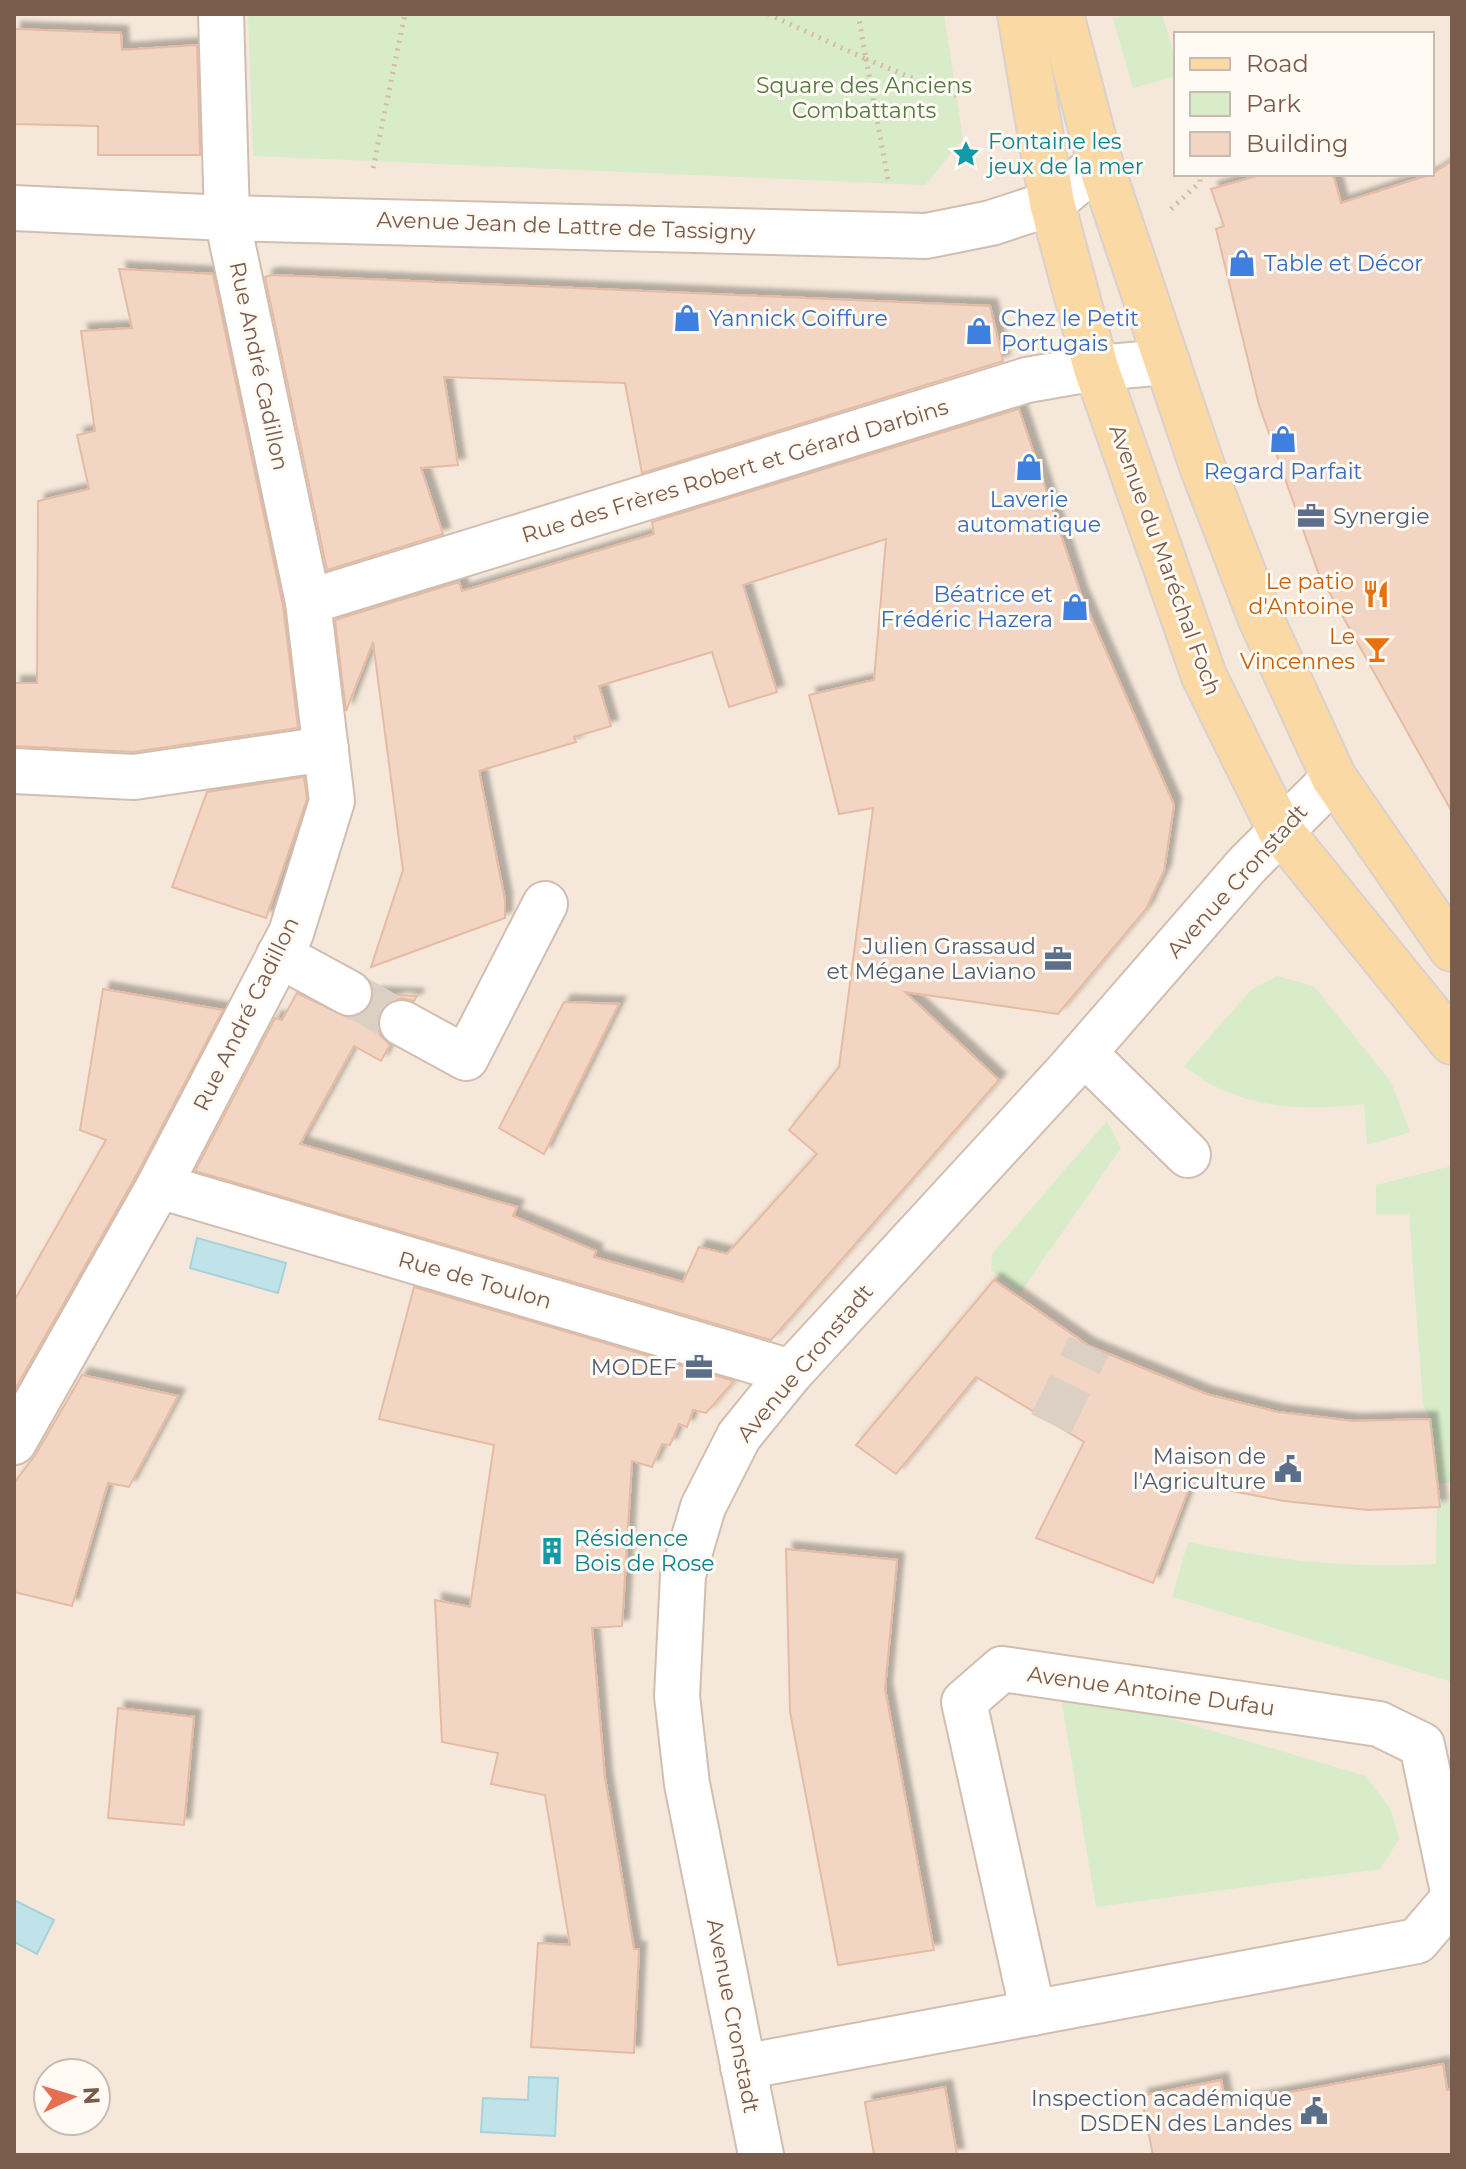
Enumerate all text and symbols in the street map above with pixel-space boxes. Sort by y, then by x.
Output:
legend [1174,32,1434,176]
text: Road [1246,49,1309,78]
park label: Square des Anciens Combattants [756,72,972,124]
text: Park [1246,89,1301,118]
place label: Fontaine les jeux de la mer [986,128,1144,180]
text: Building [1246,129,1349,158]
place icon: Fontaine les jeux de la mer [951,139,981,169]
street label: Avenue Jean de Lattre de Tassigny [376,206,756,246]
shop icon: Table et Décor [1227,248,1257,278]
place label: Table et Décor [1264,250,1423,277]
street label: Rue André Cadillon [224,259,294,473]
shop icon: Yannick Coiffure [672,303,702,333]
place label: Yannick Coiffure [709,305,888,332]
place label: Chez le Petit Portugais [1001,305,1139,357]
shop icon: Chez le Petit Portugais [964,316,994,346]
street label: Rue des Frères Robert et Gérard Darbins [518,393,952,549]
street label: Avenue du Maréchal Foch [1103,421,1227,699]
shop icon: Regard Parfait [1268,424,1298,454]
shop icon: Laverie automatique [1014,452,1044,482]
place label: Regard Parfait [1204,458,1362,485]
place label: Laverie automatique [957,486,1101,538]
office icon: Synergie [1296,501,1326,531]
place label: Synergie [1333,503,1429,530]
place label: Le patio d'Antoine [1249,568,1354,620]
restaurant icon: Le patio d'Antoine [1361,579,1391,609]
place label: Béatrice et Frédéric Hazera [880,581,1053,633]
shop icon: Béatrice et Frédéric Hazera [1060,592,1090,622]
place label: Le Vincennes [1240,623,1355,675]
bar icon: Le Vincennes [1362,634,1392,664]
street label: Avenue Cronstadt [1161,799,1313,963]
street label: Rue André Cadillon [187,913,305,1115]
place label: Julien Grassaud et Mégane Laviano [827,933,1036,985]
office icon: Julien Grassaud et Mégane Laviano [1043,944,1073,974]
street label: Rue de Toulon [395,1245,555,1315]
street label: Avenue Cronstadt [731,1279,879,1447]
office icon: MODEF [684,1352,714,1382]
place label: MODEF [591,1354,677,1381]
place label: Maison de l'Agriculture [1133,1443,1266,1495]
public building icon: Maison de l'Agriculture [1273,1454,1303,1484]
place label: Résidence Bois de Rose [574,1525,715,1577]
building icon: Résidence Bois de Rose [537,1536,567,1566]
street label: Avenue Antoine Dufau [1026,1660,1276,1722]
street label: Avenue Cronstadt [701,1917,765,2116]
north arrow [32,2057,112,2137]
place label: Inspection académique DSDEN des Landes [1031,2085,1292,2137]
text: N [77,2086,106,2105]
public building icon: Inspection académique DSDEN des Landes [1299,2096,1329,2126]

